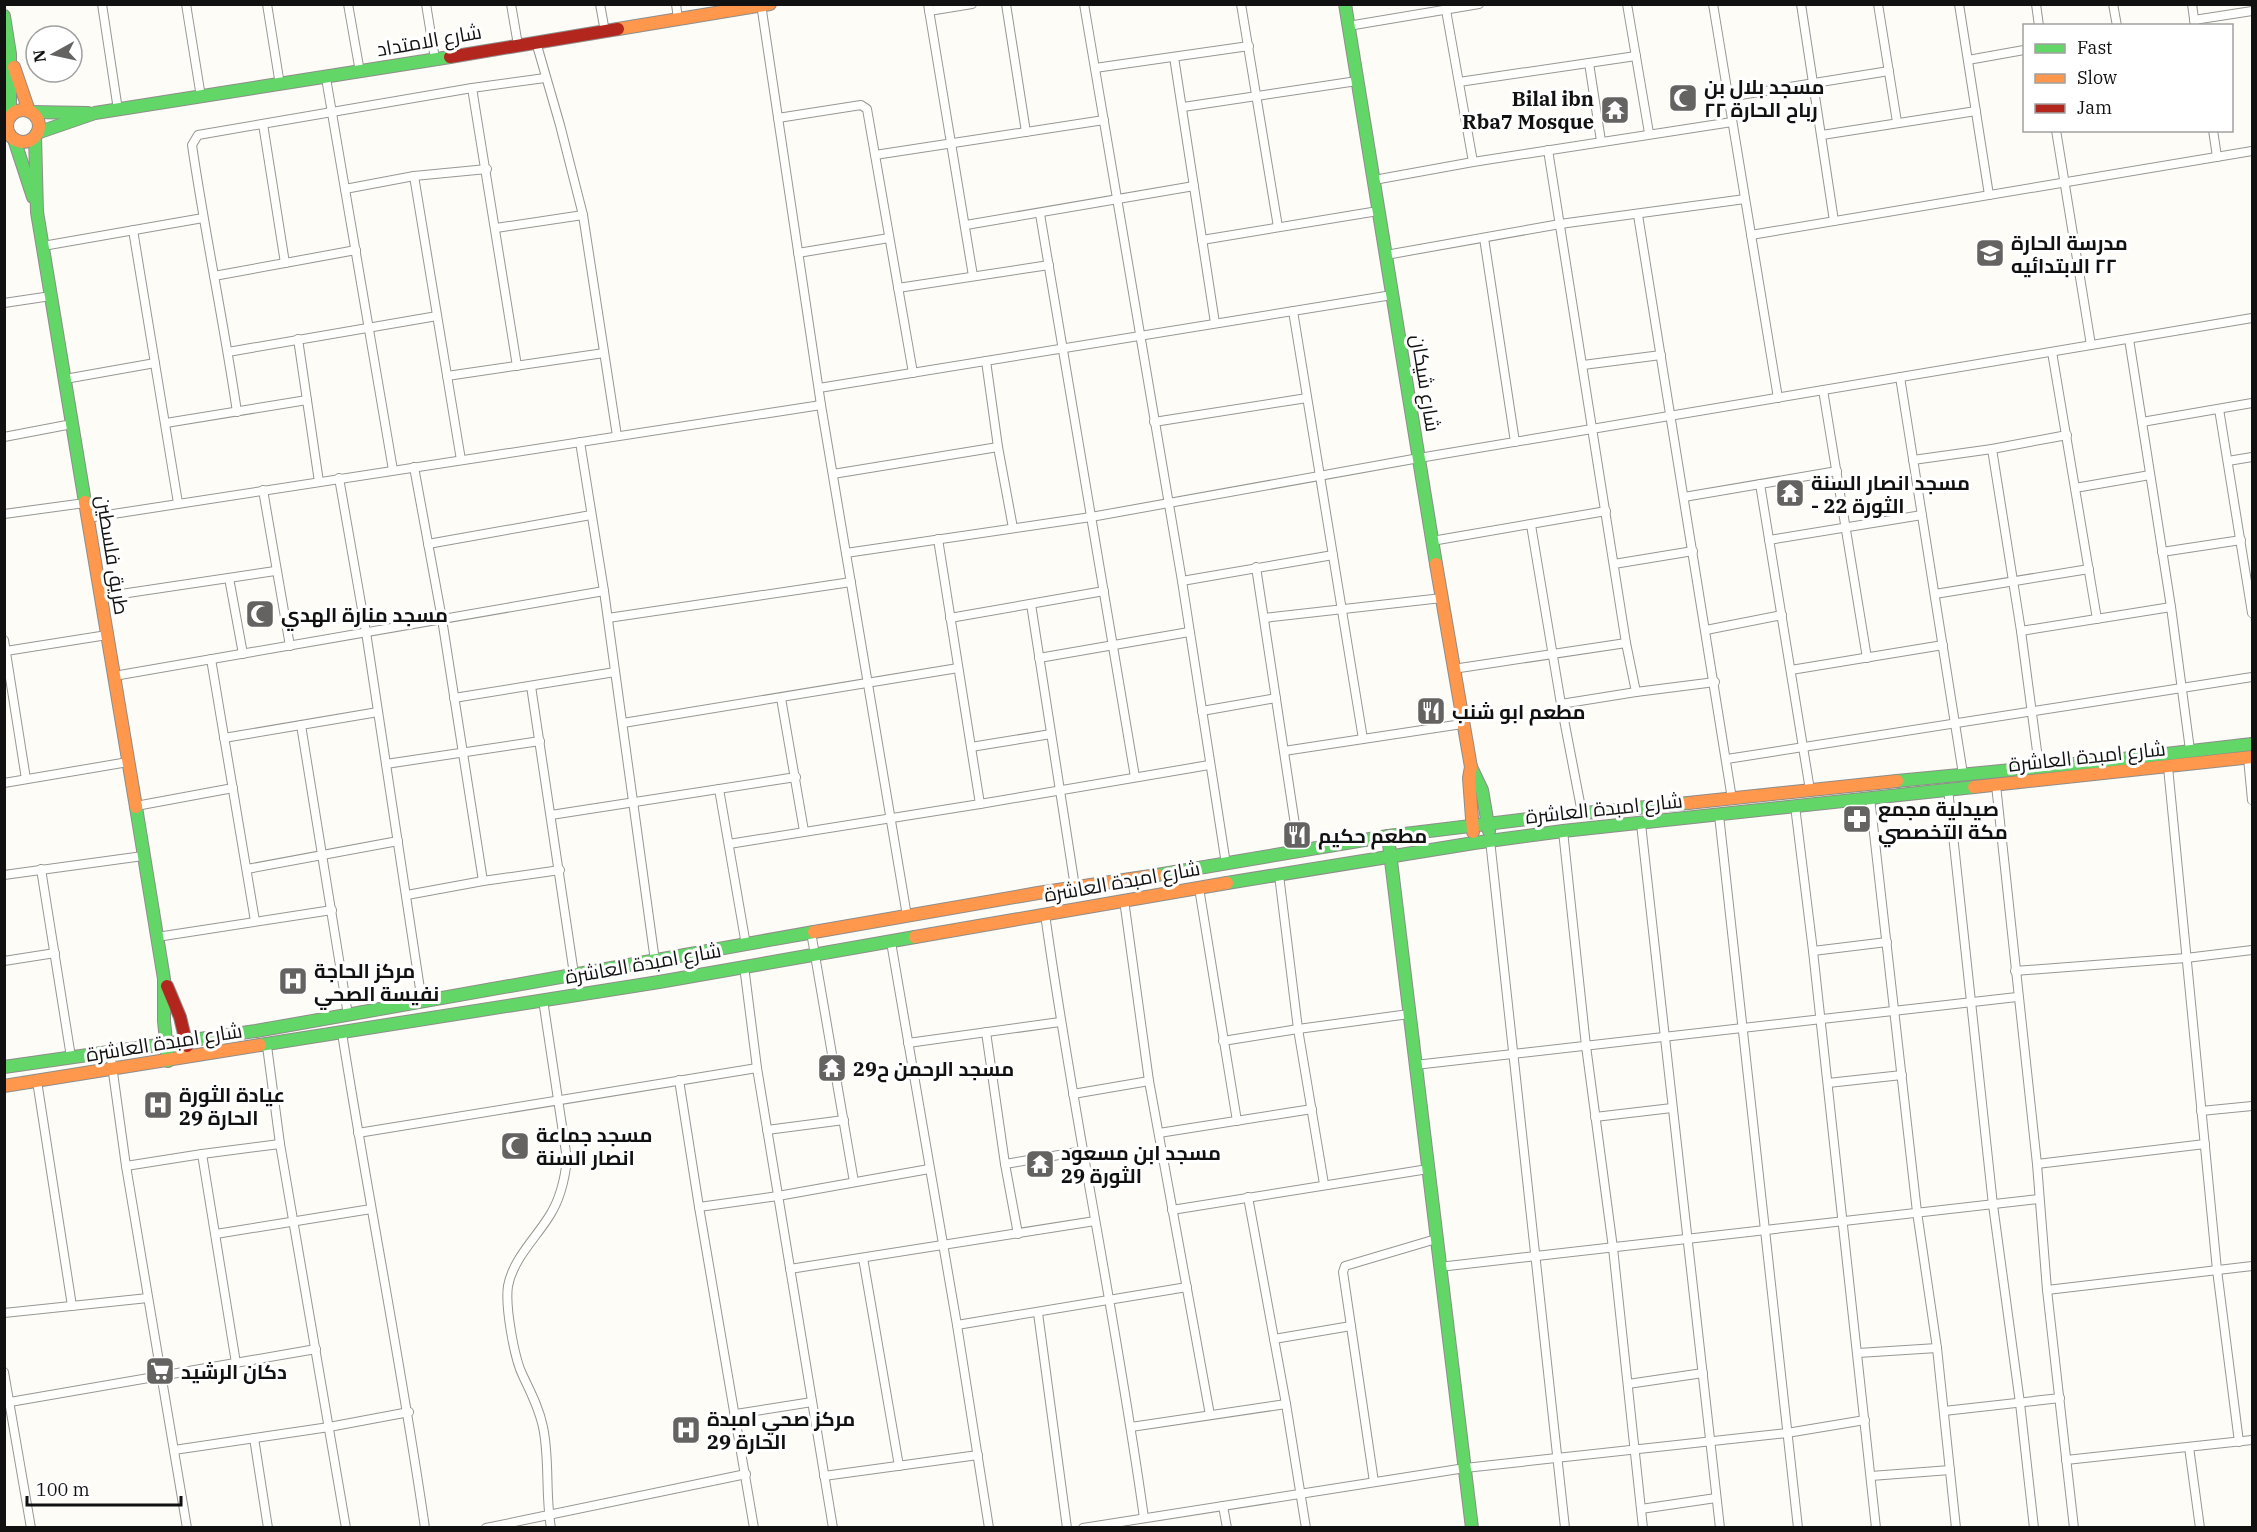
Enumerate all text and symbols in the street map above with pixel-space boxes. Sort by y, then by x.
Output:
street label: شارع الامتداد [374,17,484,63]
north arrow [24,24,84,84]
legend [2023,24,2233,132]
text: Fast [2077,36,2112,59]
text: N [28,48,50,64]
text: Slow [2077,66,2117,89]
place label: مسجد بلال بن رباح الحارة ٢٢ [1704,73,1825,124]
mosque icon: مسجد بلال بن رباح الحارة ٢٢ [1667,82,1699,114]
place label: Bilal ibn Rba7 Mosque [1462,85,1594,135]
temple icon: Bilal ibn Rba7 Mosque [1599,94,1631,126]
text: Jam [2077,96,2112,119]
place label: مدرسة الحارة ٢٢ الابتدائيه [2011,229,2128,279]
school or university icon: مدرسة الحارة ٢٢ الابتدائيه [1974,237,2006,269]
street label: شارع شيكان [1404,332,1447,434]
place label: مسجد انصار السنة - الثورة 22 [1811,469,1970,519]
temple icon: مسجد انصار السنة - الثورة 22 [1774,477,1806,509]
street label: طريق فلسطين [90,493,136,617]
mosque icon: مسجد منارة الهدي [244,598,276,630]
place label: مسجد منارة الهدي [281,601,448,631]
restaurant icon: مطعم ابو شنب [1415,695,1447,727]
place label: مطعم ابو شنب [1452,698,1586,726]
street label: شارع امبدة العاشرة [2007,734,2167,779]
street label: شارع امبدة العاشرة [1524,786,1684,831]
place label: صيدلية مجمع مكة التخصصي [1878,795,2008,848]
pharmacy icon: صيدلية مجمع مكة التخصصي [1841,803,1873,835]
restaurant icon: مطعم حكيم [1281,819,1313,851]
place label: مطعم حكيم [1318,822,1427,850]
street label: شارع امبدة العاشرة [1042,854,1202,909]
street label: شارع امبدة العاشرة [563,936,723,991]
place label: مركز الحاجة نفيسة الصحي [314,957,439,1010]
hospital icon: مركز الحاجة نفيسة الصحي [277,965,309,997]
street label: شارع امبدة العاشرة [84,1016,244,1069]
temple icon: مسجد الرحمن ح29 [816,1052,848,1084]
place label: مسجد الرحمن ح29 [853,1055,1014,1083]
place label: عيادة الثورة الحارة 29 [179,1081,285,1131]
hospital icon: عيادة الثورة الحارة 29 [142,1089,174,1121]
place label: مسجد جماعة انصار السنة [536,1121,652,1171]
mosque icon: مسجد جماعة انصار السنة [499,1130,531,1162]
place label: مسجد ابن مسعود الثورة 29 [1061,1139,1221,1189]
temple icon: مسجد ابن مسعود الثورة 29 [1024,1148,1056,1180]
supermarket icon: دكان الرشيد [144,1355,176,1387]
place label: دكان الرشيد [181,1358,287,1385]
place label: مركز صحي امبدة الحارة 29 [707,1405,855,1455]
hospital icon: مركز صحي امبدة الحارة 29 [670,1414,702,1446]
scale bar [27,1469,182,1507]
text: 100 m [36,1478,90,1501]

